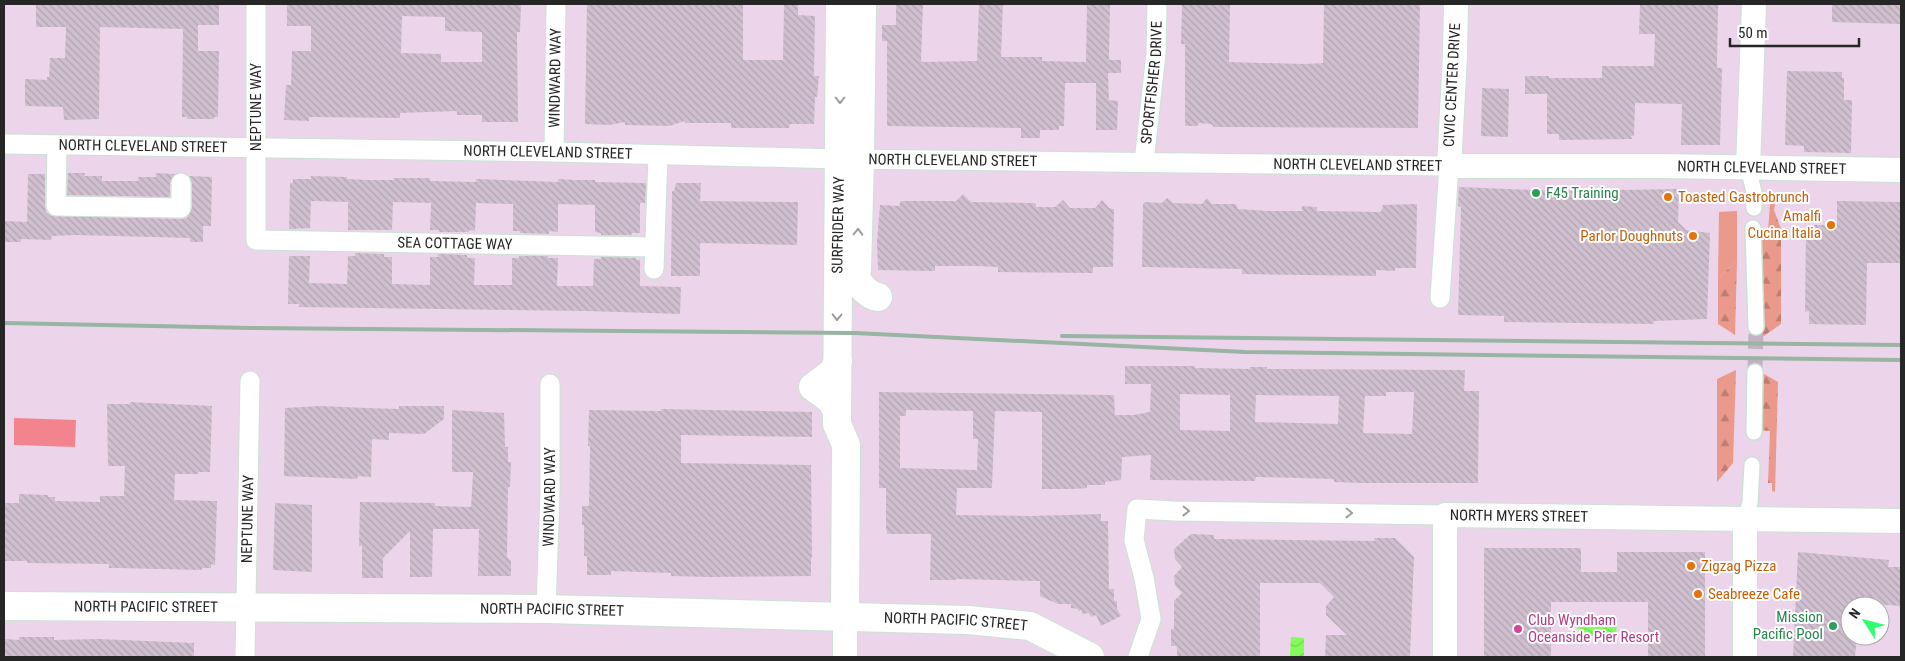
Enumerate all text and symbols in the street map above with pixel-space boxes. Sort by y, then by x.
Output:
scale bar [1730,15,1859,47]
street label: SPORTFISHER DRIVE [1137,21,1166,145]
street label: CIVIC CENTER DRIVE [1440,23,1464,147]
text: 50 m [1738,24,1768,42]
street label: WINDWARD WAY [545,28,565,128]
street label: NEPTUNE WAY [247,63,265,151]
one-way arrow [835,96,845,104]
street label: NORTH CLEVELAND STREET [58,136,228,156]
street label: NORTH CLEVELAND STREET [463,142,633,163]
street label: NORTH CLEVELAND STREET [868,150,1038,170]
street label: NORTH CLEVELAND STREET [1273,155,1443,175]
street label: NORTH CLEVELAND STREET [1677,157,1847,178]
street label: SURFRIDER WAY [828,176,848,274]
place label: F45 Training [1546,184,1619,202]
marker: F45 Training [1530,187,1542,199]
place label: Toasted Gastrobrunch [1678,188,1809,206]
marker: Toasted Gastrobrunch [1662,191,1674,203]
place label: Amalfi Cucina Italia [1748,207,1821,242]
marker: Amalfi Cucina Italia [1825,219,1837,231]
one-way arrow [852,227,863,235]
place label: Parlor Doughnuts [1580,227,1683,245]
marker: Parlor Doughnuts [1687,230,1699,242]
street label: SEA COTTAGE WAY [397,233,513,254]
one-way arrow [832,314,842,322]
street label: WINDWARD WAY [539,447,559,547]
street label: NEPTUNE WAY [238,474,257,563]
one-way arrow [1182,506,1190,517]
street label: NORTH MYERS STREET [1450,506,1589,526]
one-way arrow [1345,508,1353,518]
place label: Zigzag Pizza [1701,557,1776,575]
marker: Zigzag Pizza [1685,560,1697,572]
place label: Seabreeze Cafe [1708,585,1800,603]
marker: Seabreeze Cafe [1692,588,1704,600]
north arrow [1840,596,1890,646]
street label: NORTH PACIFIC STREET [74,597,218,616]
street label: NORTH PACIFIC STREET [480,600,624,620]
text: N [1845,605,1863,622]
place label: Mission Pacific Pool [1753,608,1823,643]
street label: NORTH PACIFIC STREET [884,609,1029,635]
place label: Club Wyndham Oceanside Pier Resort [1528,611,1659,646]
marker: Mission Pacific Pool [1827,620,1839,632]
marker: Club Wyndham Oceanside Pier Resort [1512,623,1524,635]

